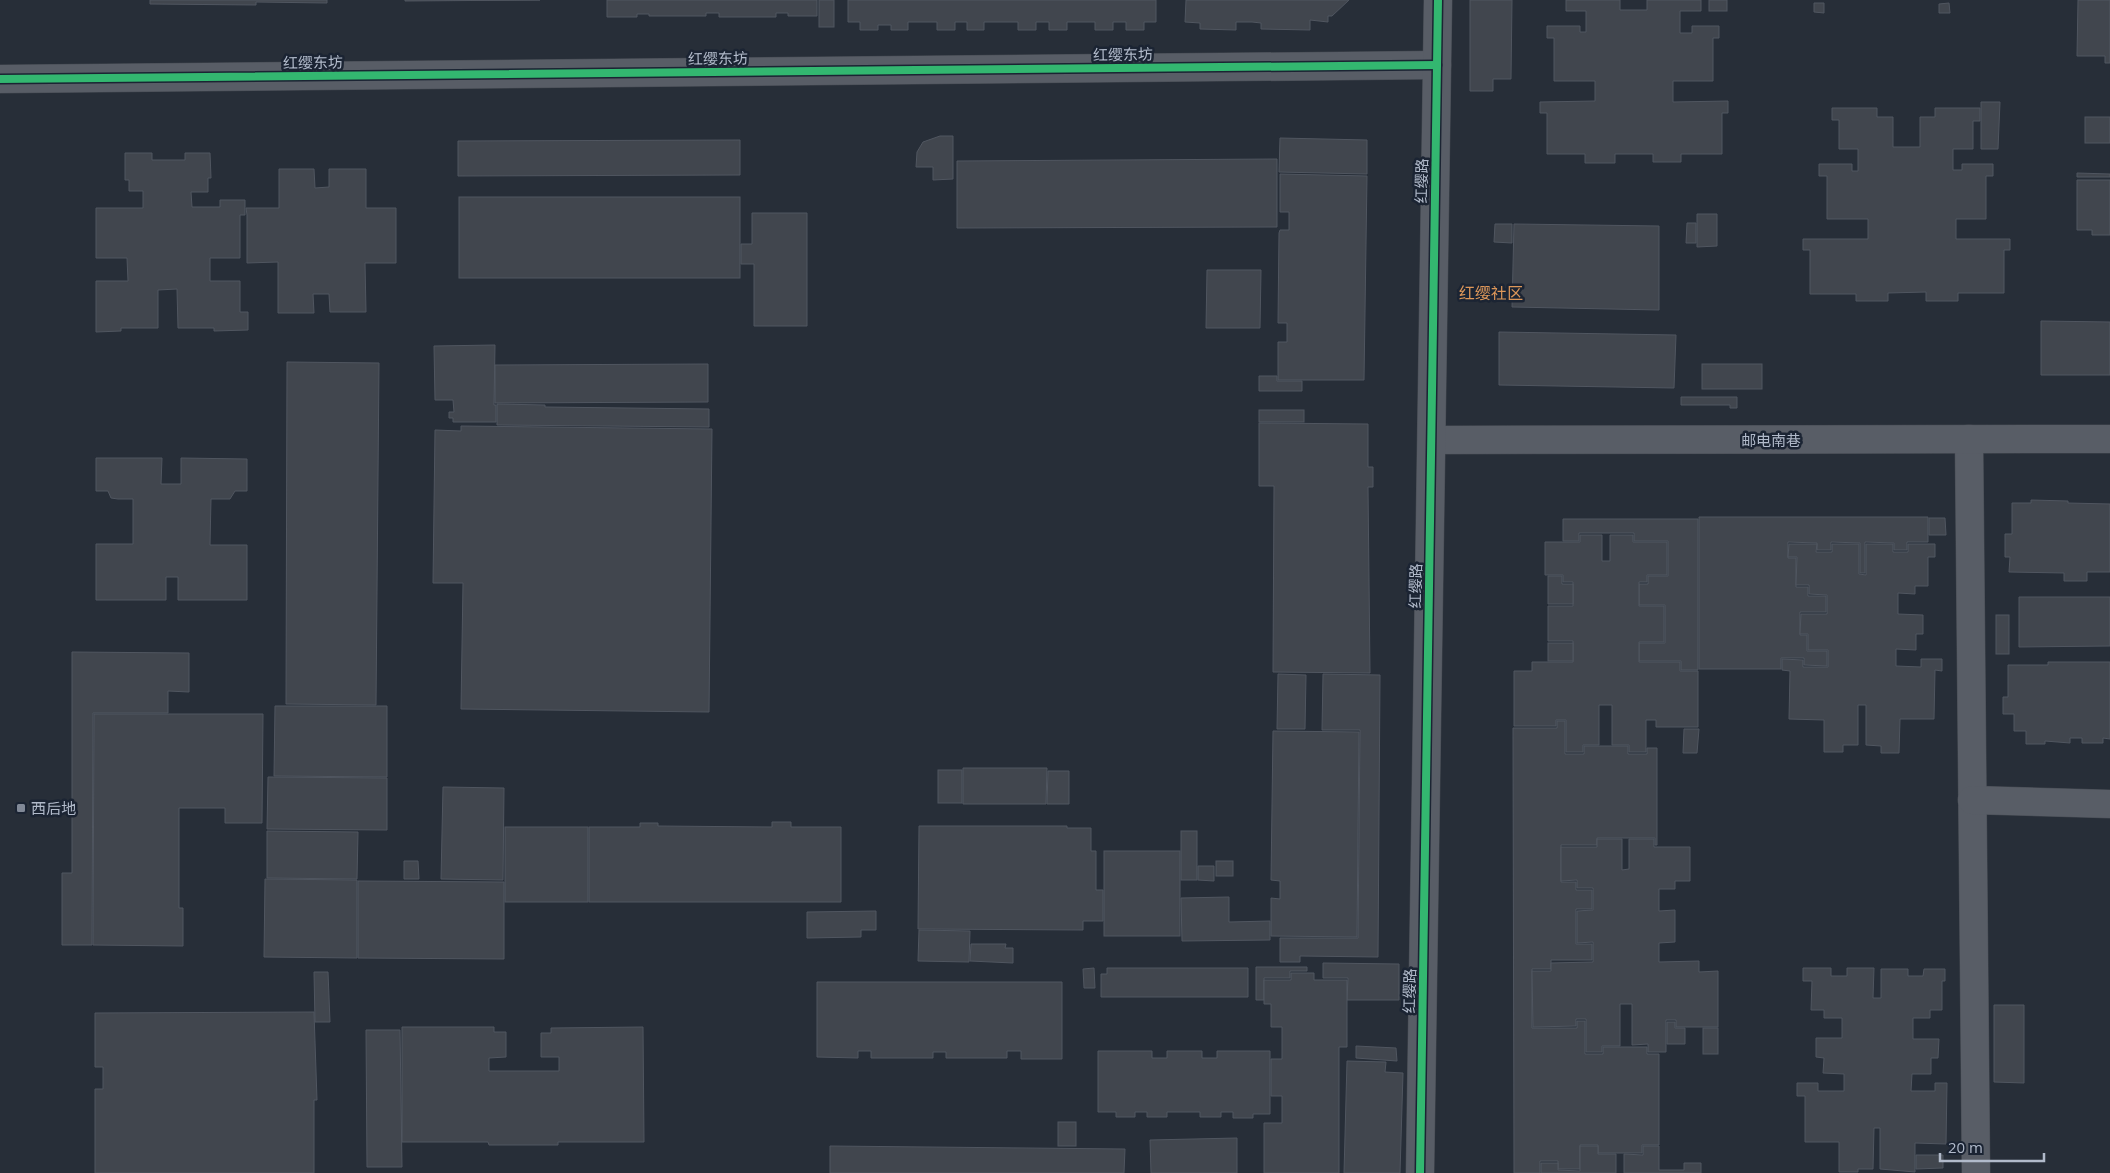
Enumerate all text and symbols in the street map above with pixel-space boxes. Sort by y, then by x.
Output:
street label: 红缨东坊 [1093,43,1153,65]
street label: 红缨东坊 [688,47,748,69]
street label: 红缨东坊 [283,51,343,73]
street label: 红缨路 [1411,158,1431,204]
district label: 红缨社区 [1459,282,1523,304]
street label: 邮电南巷 [1741,430,1801,450]
street label: 红缨路 [1405,563,1425,609]
place label: 西后地 [31,798,76,818]
marker: 西后地 [15,802,27,814]
street label: 红缨路 [1399,968,1419,1014]
scale bar [1940,1130,2044,1162]
text: 20 m [1948,1137,1983,1157]

